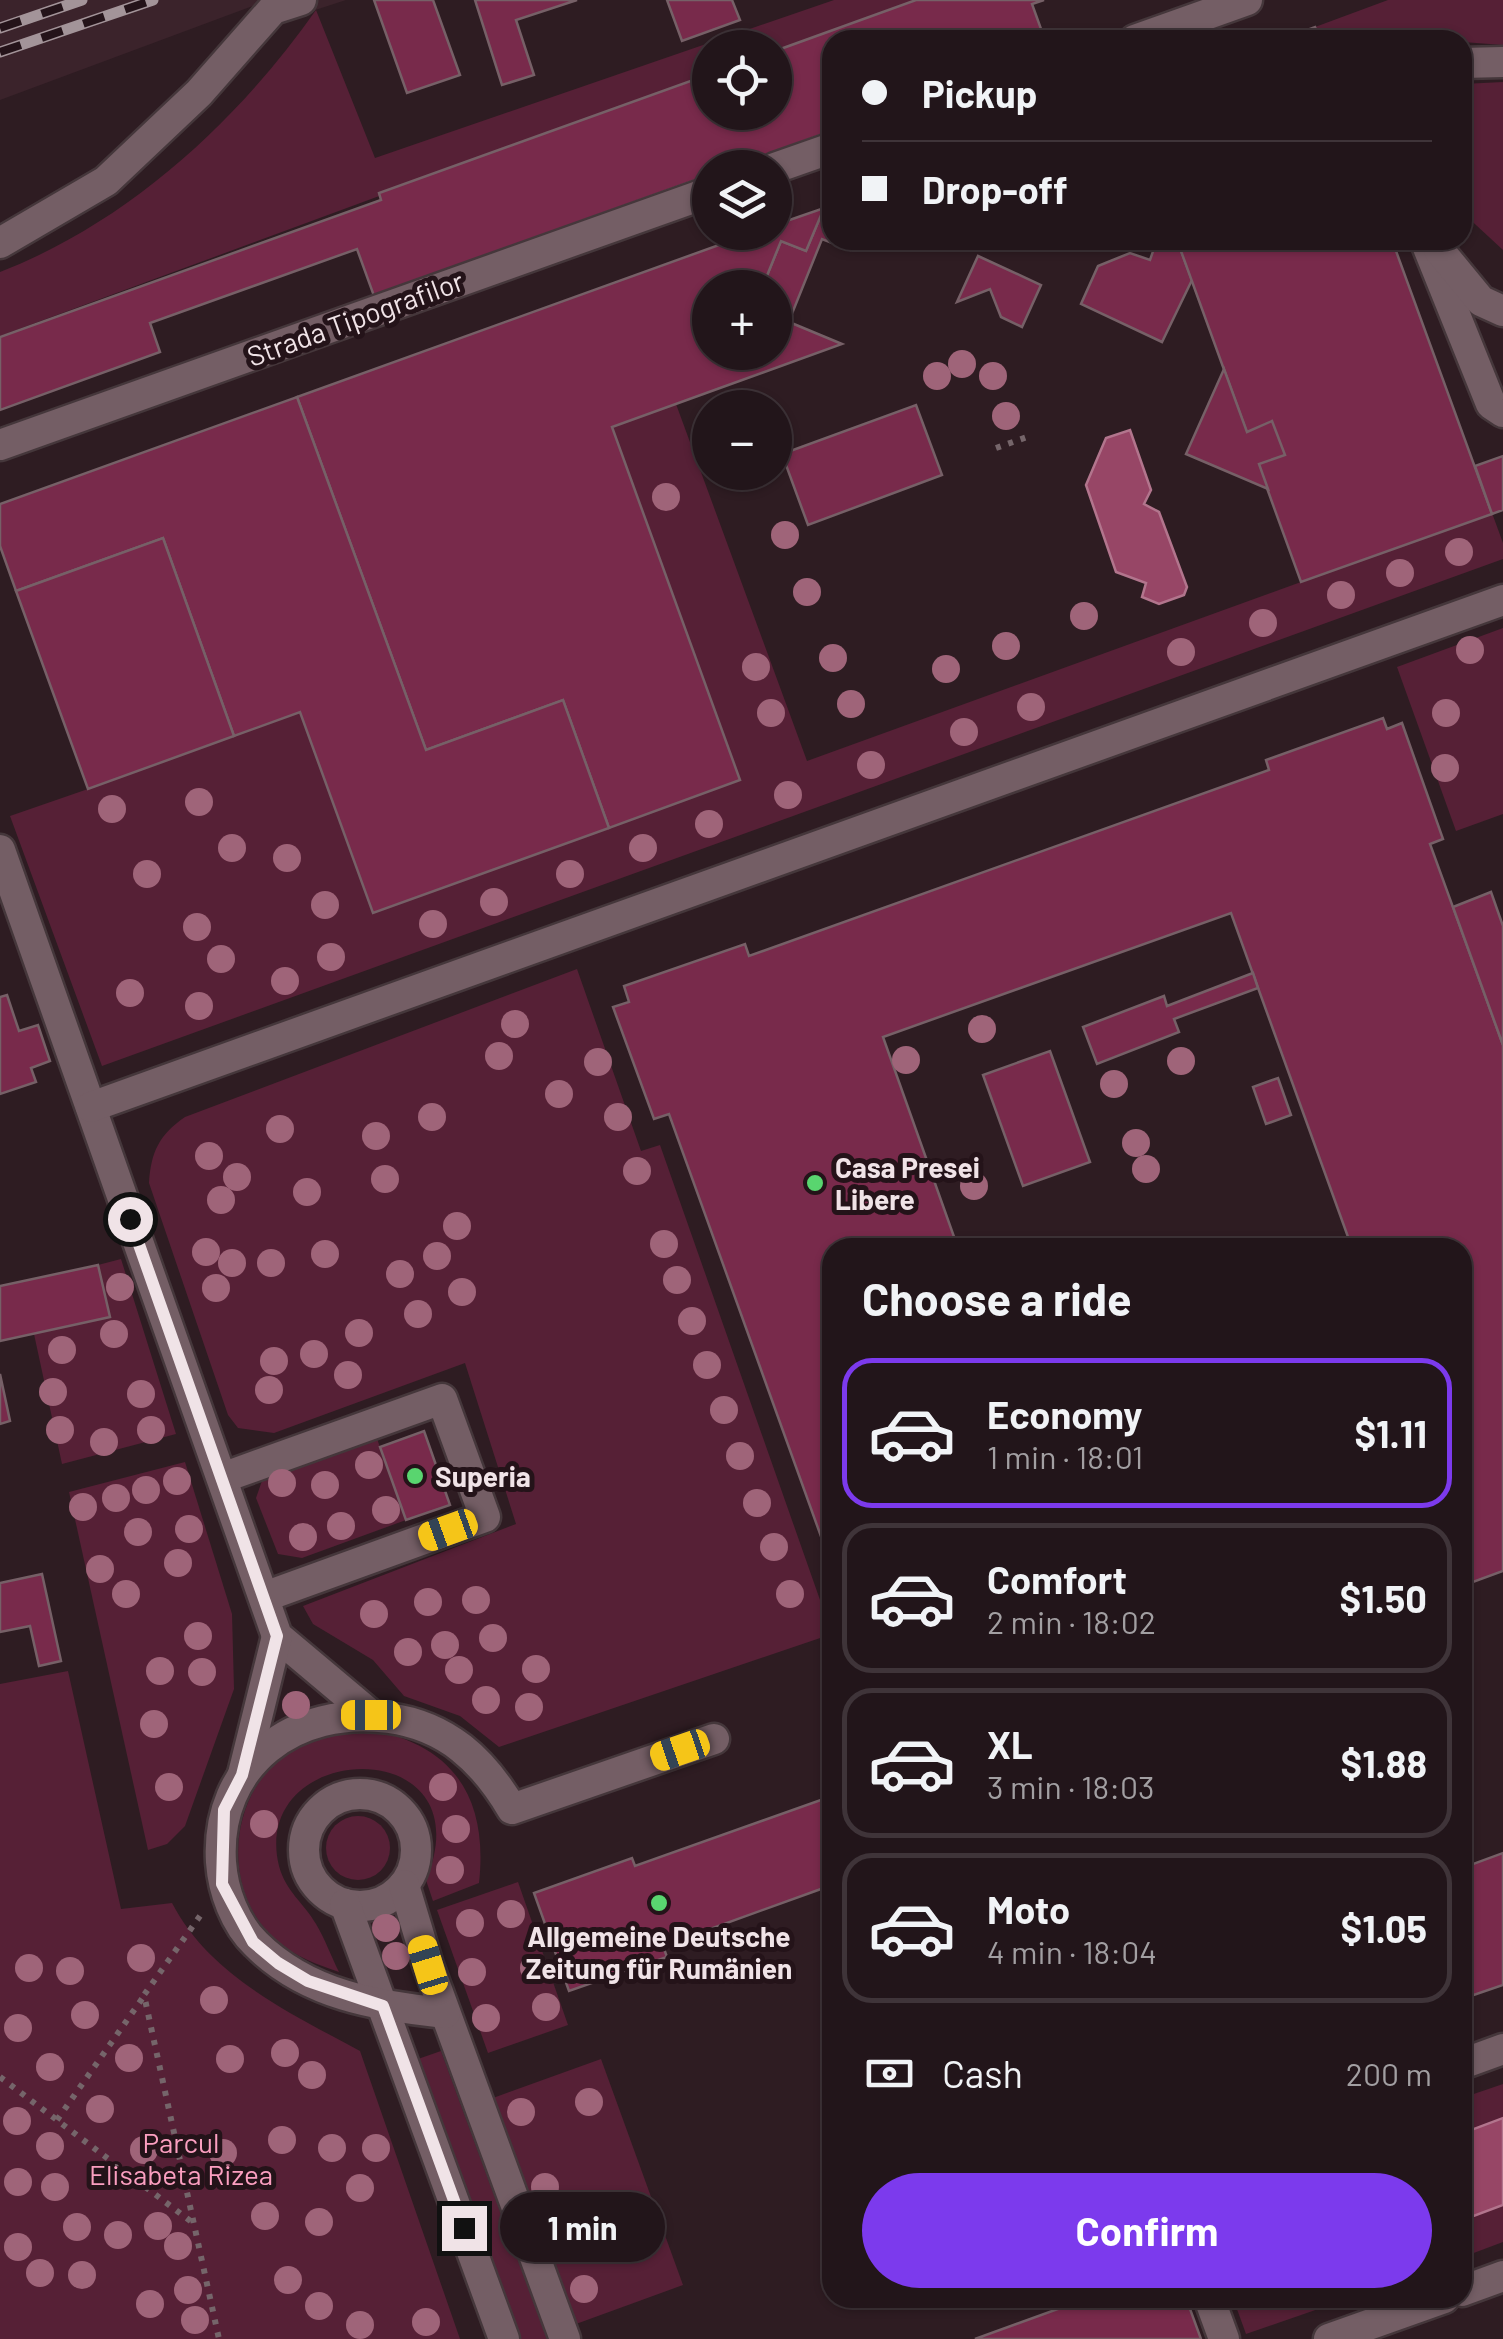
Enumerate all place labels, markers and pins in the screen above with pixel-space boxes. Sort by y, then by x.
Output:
place label: Casa Presei Libere [835,1150,980,1216]
marker: Casa Presei Libere [804,1172,826,1194]
place label: Superia [435,1459,531,1493]
marker: Superia [404,1465,426,1487]
marker: Allgemeine Deutsche Zeitung für Rumänien [648,1892,670,1914]
place label: Allgemeine Deutsche Zeitung für Rumänien [526,1919,792,1985]

